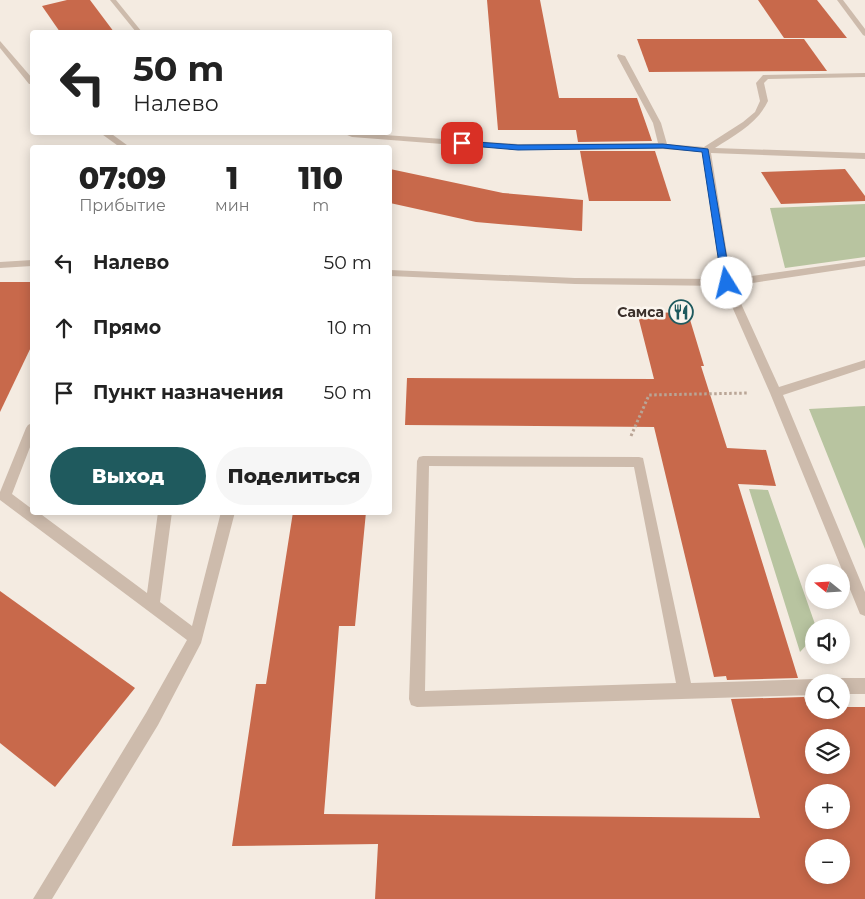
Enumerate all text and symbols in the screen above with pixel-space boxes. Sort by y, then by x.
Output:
text: 50 m [133,47,224,90]
icon: left [50,50,115,115]
text: Налево [133,90,219,117]
pin [441,122,483,164]
icon: arrive [448,129,476,157]
text: 07:09 [79,160,166,197]
text: 1 [226,160,238,197]
text: 110 [298,160,343,197]
text: Прибытие [79,196,166,215]
text: мин [215,196,249,215]
text: m [312,196,329,215]
icon: left [50,249,78,277]
text: Налево [93,251,169,274]
text: 50 m [324,251,372,274]
position arrow [700,256,752,308]
restaurant icon: Самса [668,299,694,325]
place label: Самса [617,303,664,321]
icon: ahead [50,314,78,342]
text: Прямо [93,316,161,339]
text: 10 m [327,316,372,339]
icon: arrive [50,379,78,407]
text: Пункт назначения [93,381,284,404]
text: 50 m [324,381,372,404]
button: Выход [50,447,206,505]
button: Поделиться [216,447,372,505]
north arrow [805,564,850,609]
map controls [805,564,850,884]
button: sound [805,619,850,664]
button: search [805,674,850,719]
button: layers [805,729,850,774]
button: + [805,784,850,829]
button: − [805,839,850,884]

